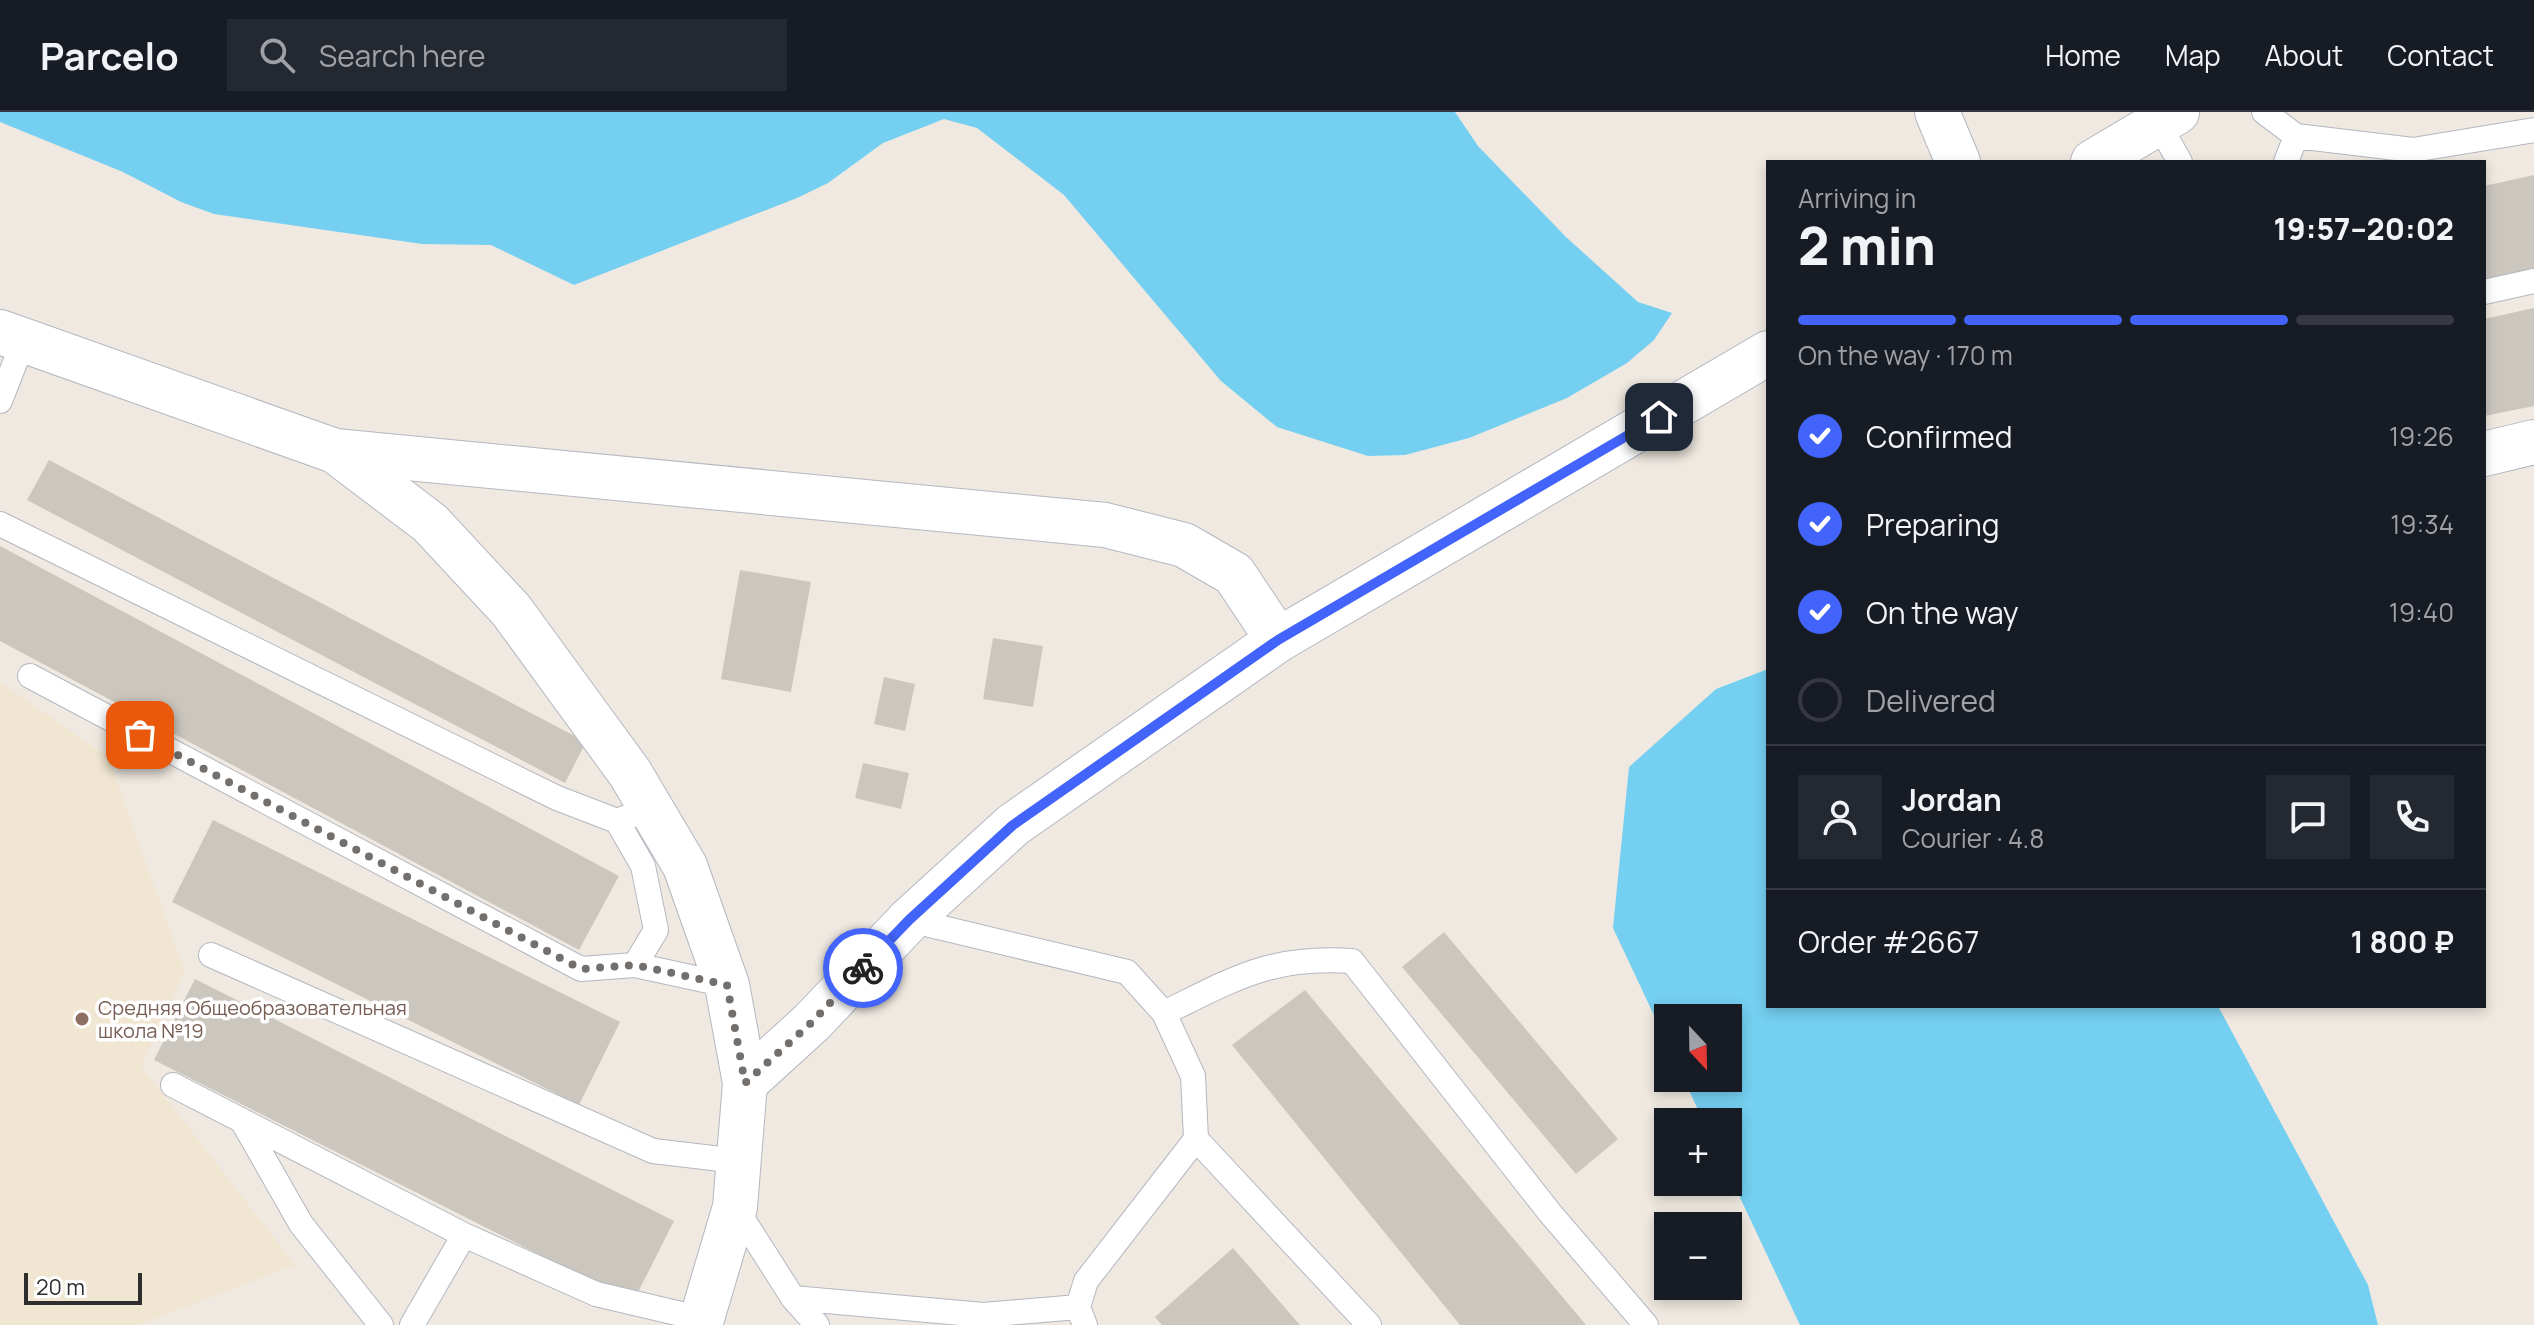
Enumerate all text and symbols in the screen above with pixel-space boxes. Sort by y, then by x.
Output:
search box [227,19,787,91]
text: Parcelo [40,29,179,81]
icon: search [255,33,299,77]
text: Search here [319,35,486,76]
text: Home [2045,36,2121,74]
text: Map [2165,36,2221,74]
text: About [2265,36,2343,74]
text: Contact [2387,36,2494,74]
text: Arriving in [1798,180,1916,216]
text: 19:57–20:02 [2273,208,2454,249]
text: 2 min [1798,210,1936,281]
text: On the way · 170 m [1798,337,2013,373]
pin [1625,383,1693,451]
icon: home [1637,395,1681,439]
icon: check [1798,414,1842,458]
text: Confirmed [1866,416,2013,457]
text: 19:26 [2389,418,2454,454]
icon: check [1798,502,1842,546]
text: Preparing [1866,504,2000,545]
text: 19:34 [2390,506,2454,542]
icon: check [1798,590,1842,634]
text: On the way [1866,592,2019,633]
text: 19:40 [2389,594,2454,630]
text: Delivered [1866,680,1996,721]
pin [106,701,174,769]
icon: bag [118,713,162,757]
button: person [1798,775,1882,859]
button: chat [2266,775,2350,859]
button: phone [2370,775,2454,859]
text: Jordan [1902,779,2002,820]
text: Courier · 4.8 [1902,820,2044,856]
text: Order #2667 [1798,921,1979,962]
text: 1 800 ₽ [2350,921,2454,962]
courier [823,928,903,1008]
icon: bike [841,946,885,990]
place label: Средняя Общеобразовательная школа №19 [98,994,407,1044]
north arrow [1654,1004,1742,1092]
map controls [1654,1004,1742,1300]
marker: Средняя Общеобразовательная школа №19 [73,1010,91,1028]
button: + [1654,1108,1742,1196]
button: − [1654,1212,1742,1300]
scale bar [24,1269,142,1305]
text: 20 m [36,1272,85,1302]

